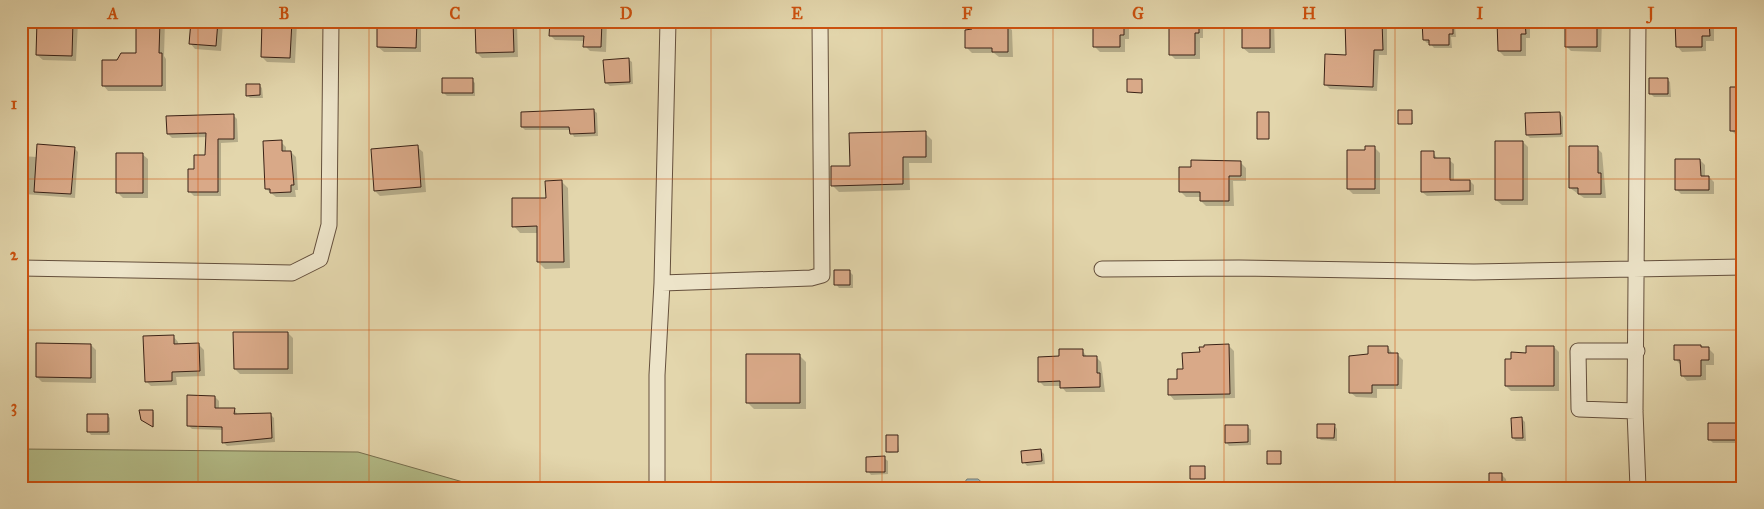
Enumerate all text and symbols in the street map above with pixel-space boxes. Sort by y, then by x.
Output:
text: A [107,4,119,23]
text: B [279,4,289,23]
text: C [450,4,461,23]
text: D [620,4,633,23]
text: E [791,4,803,23]
text: F [962,4,973,23]
text: G [1132,4,1144,23]
text: H [1302,4,1316,23]
text: I [1477,4,1484,23]
text: J [1646,4,1655,24]
text: 1 [11,94,18,113]
text: 2 [10,245,19,264]
text: 3 [11,397,17,417]

